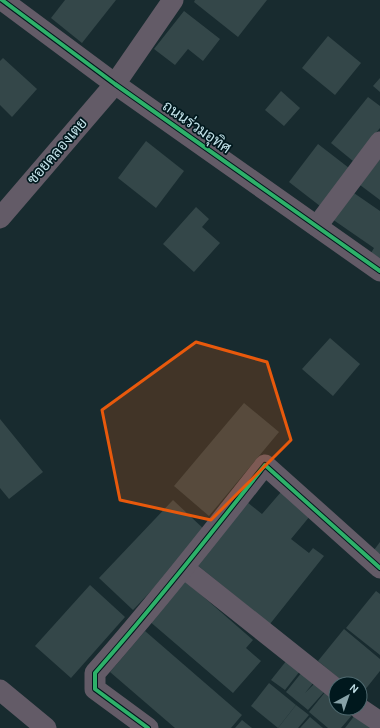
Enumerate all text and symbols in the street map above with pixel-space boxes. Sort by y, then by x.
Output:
street label: ถนนร่วมอุทิศ [158,96,235,159]
street label: ซอยคลองเตย [23,114,91,188]
north arrow [328,676,368,716]
text: N [347,681,361,696]

